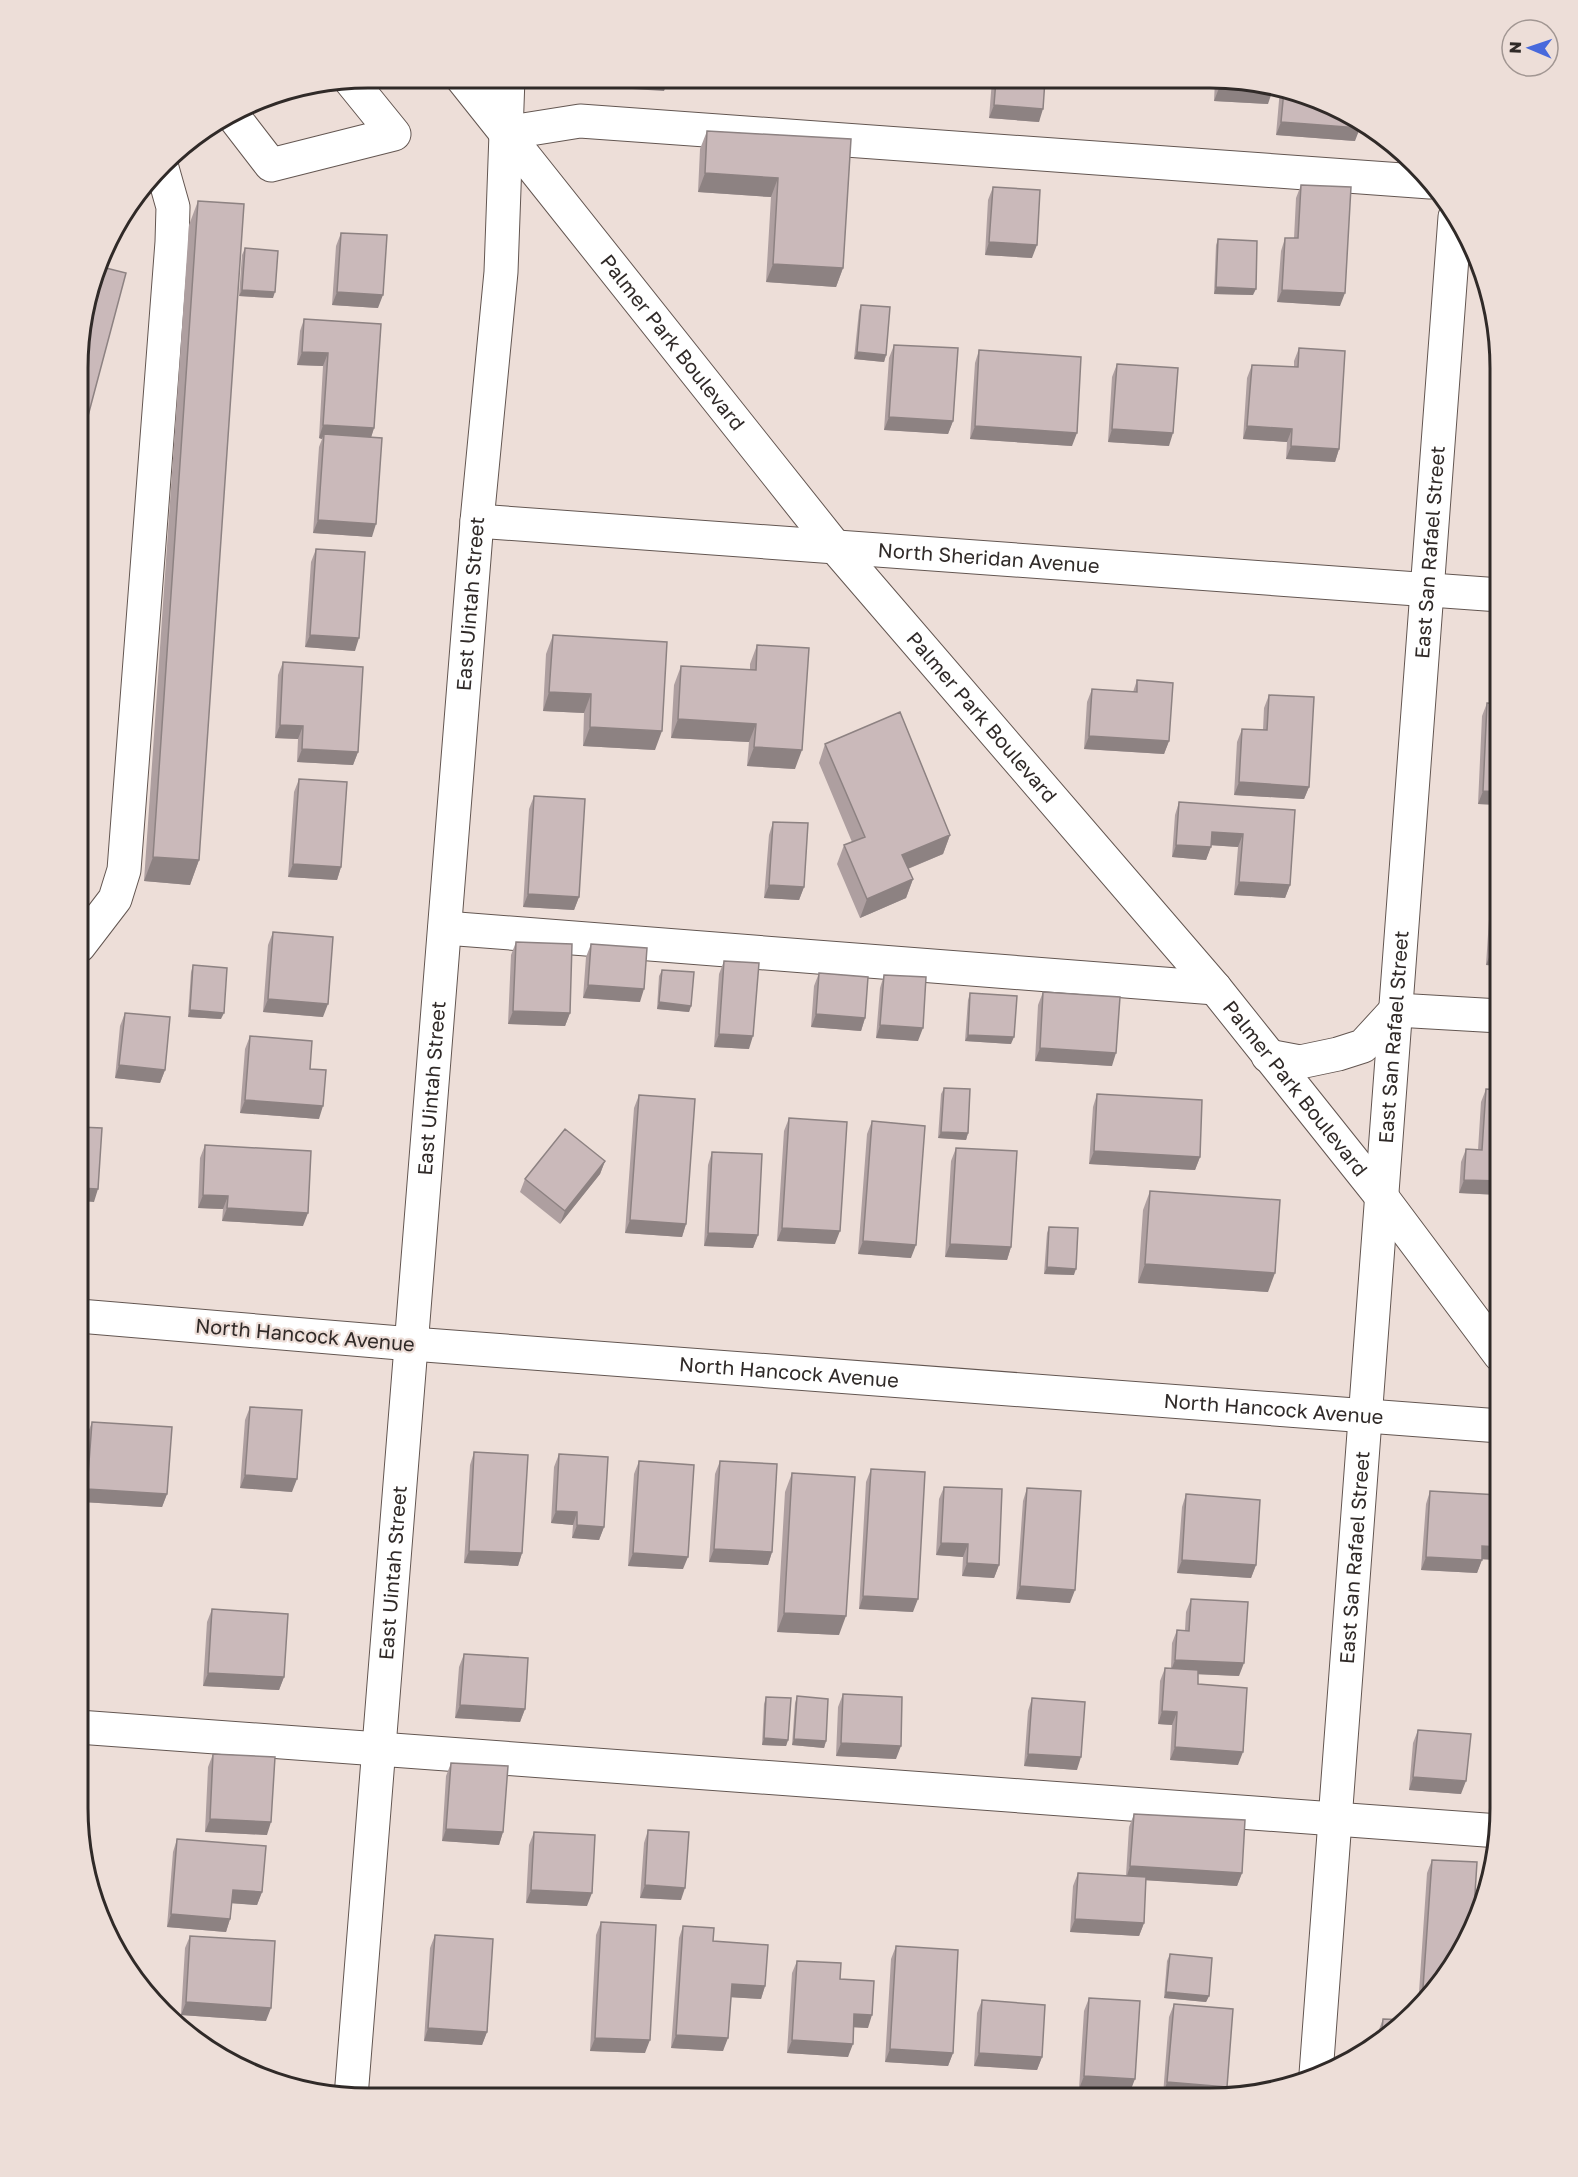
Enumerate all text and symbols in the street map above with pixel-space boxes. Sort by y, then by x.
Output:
north arrow [1500,18,1560,78]
text: N [1505,41,1525,54]
street label: Palmer Park Boulevard [596,249,750,435]
street label: East San Rafael Street [1409,445,1449,660]
street label: East Uintah Street [450,515,488,692]
street label: North Sheridan Avenue [877,537,1100,577]
street label: Palmer Park Boulevard [902,626,1063,807]
street label: East San Rafael Street [1373,929,1413,1144]
street label: Palmer Park Boulevard [1219,995,1373,1181]
street label: East Uintah Street [412,1000,450,1176]
street label: North Hancock Avenue [194,1312,416,1356]
street label: North Hancock Avenue [678,1351,900,1392]
street label: North Hancock Avenue [1163,1388,1384,1428]
street label: East San Rafael Street [1334,1450,1374,1665]
street label: East Uintah Street [373,1484,411,1661]

